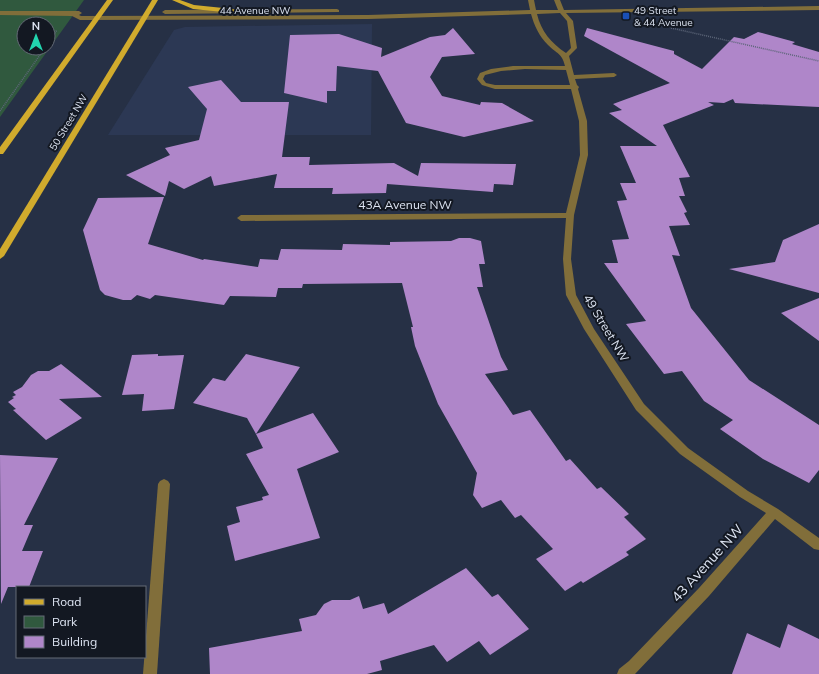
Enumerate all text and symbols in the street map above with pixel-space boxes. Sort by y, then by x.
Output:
street label: 44 Avenue NW [220,4,290,17]
place label: 49 Street & 44 Avenue [634,4,693,29]
marker: 49 Street & 44 Avenue [621,11,631,21]
north arrow [16,16,56,56]
text: N [32,19,40,33]
street label: 50 Street NW [47,92,90,153]
street label: 43A Avenue NW [358,197,452,212]
street label: 49 Street NW [580,291,632,364]
street label: 43 Avenue NW [667,520,747,606]
legend [16,586,146,658]
text: Road [52,594,81,609]
text: Park [52,614,78,629]
text: Building [52,634,97,649]

